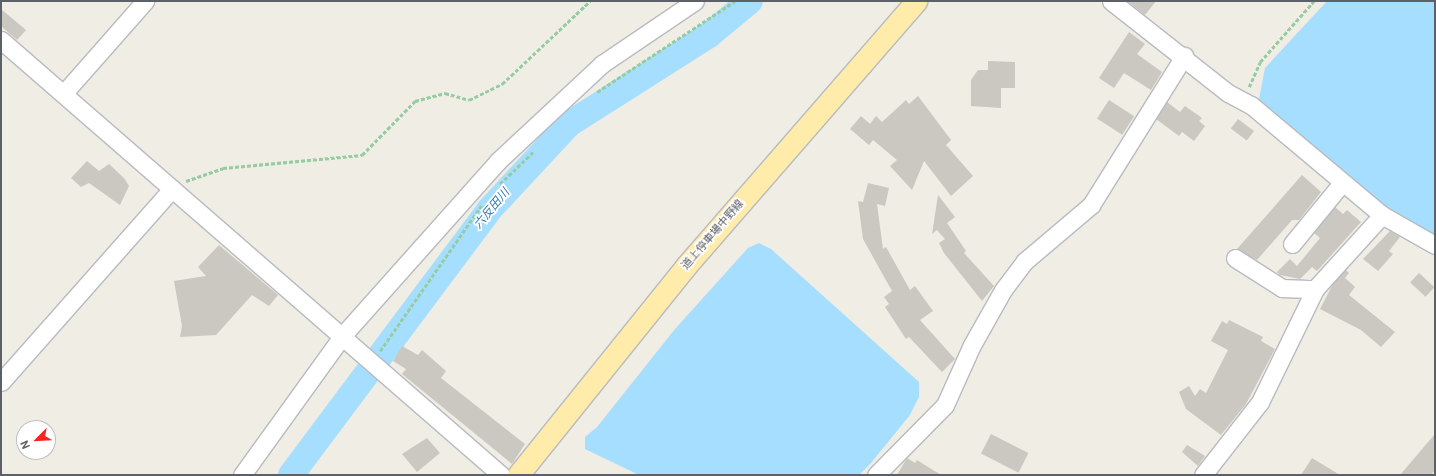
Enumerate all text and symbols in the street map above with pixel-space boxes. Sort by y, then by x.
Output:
water label: 六反田川 [471,186,513,232]
street label: 道上停車場中野線 [679,197,747,273]
north arrow [16,420,56,460]
text: N [18,438,33,451]

